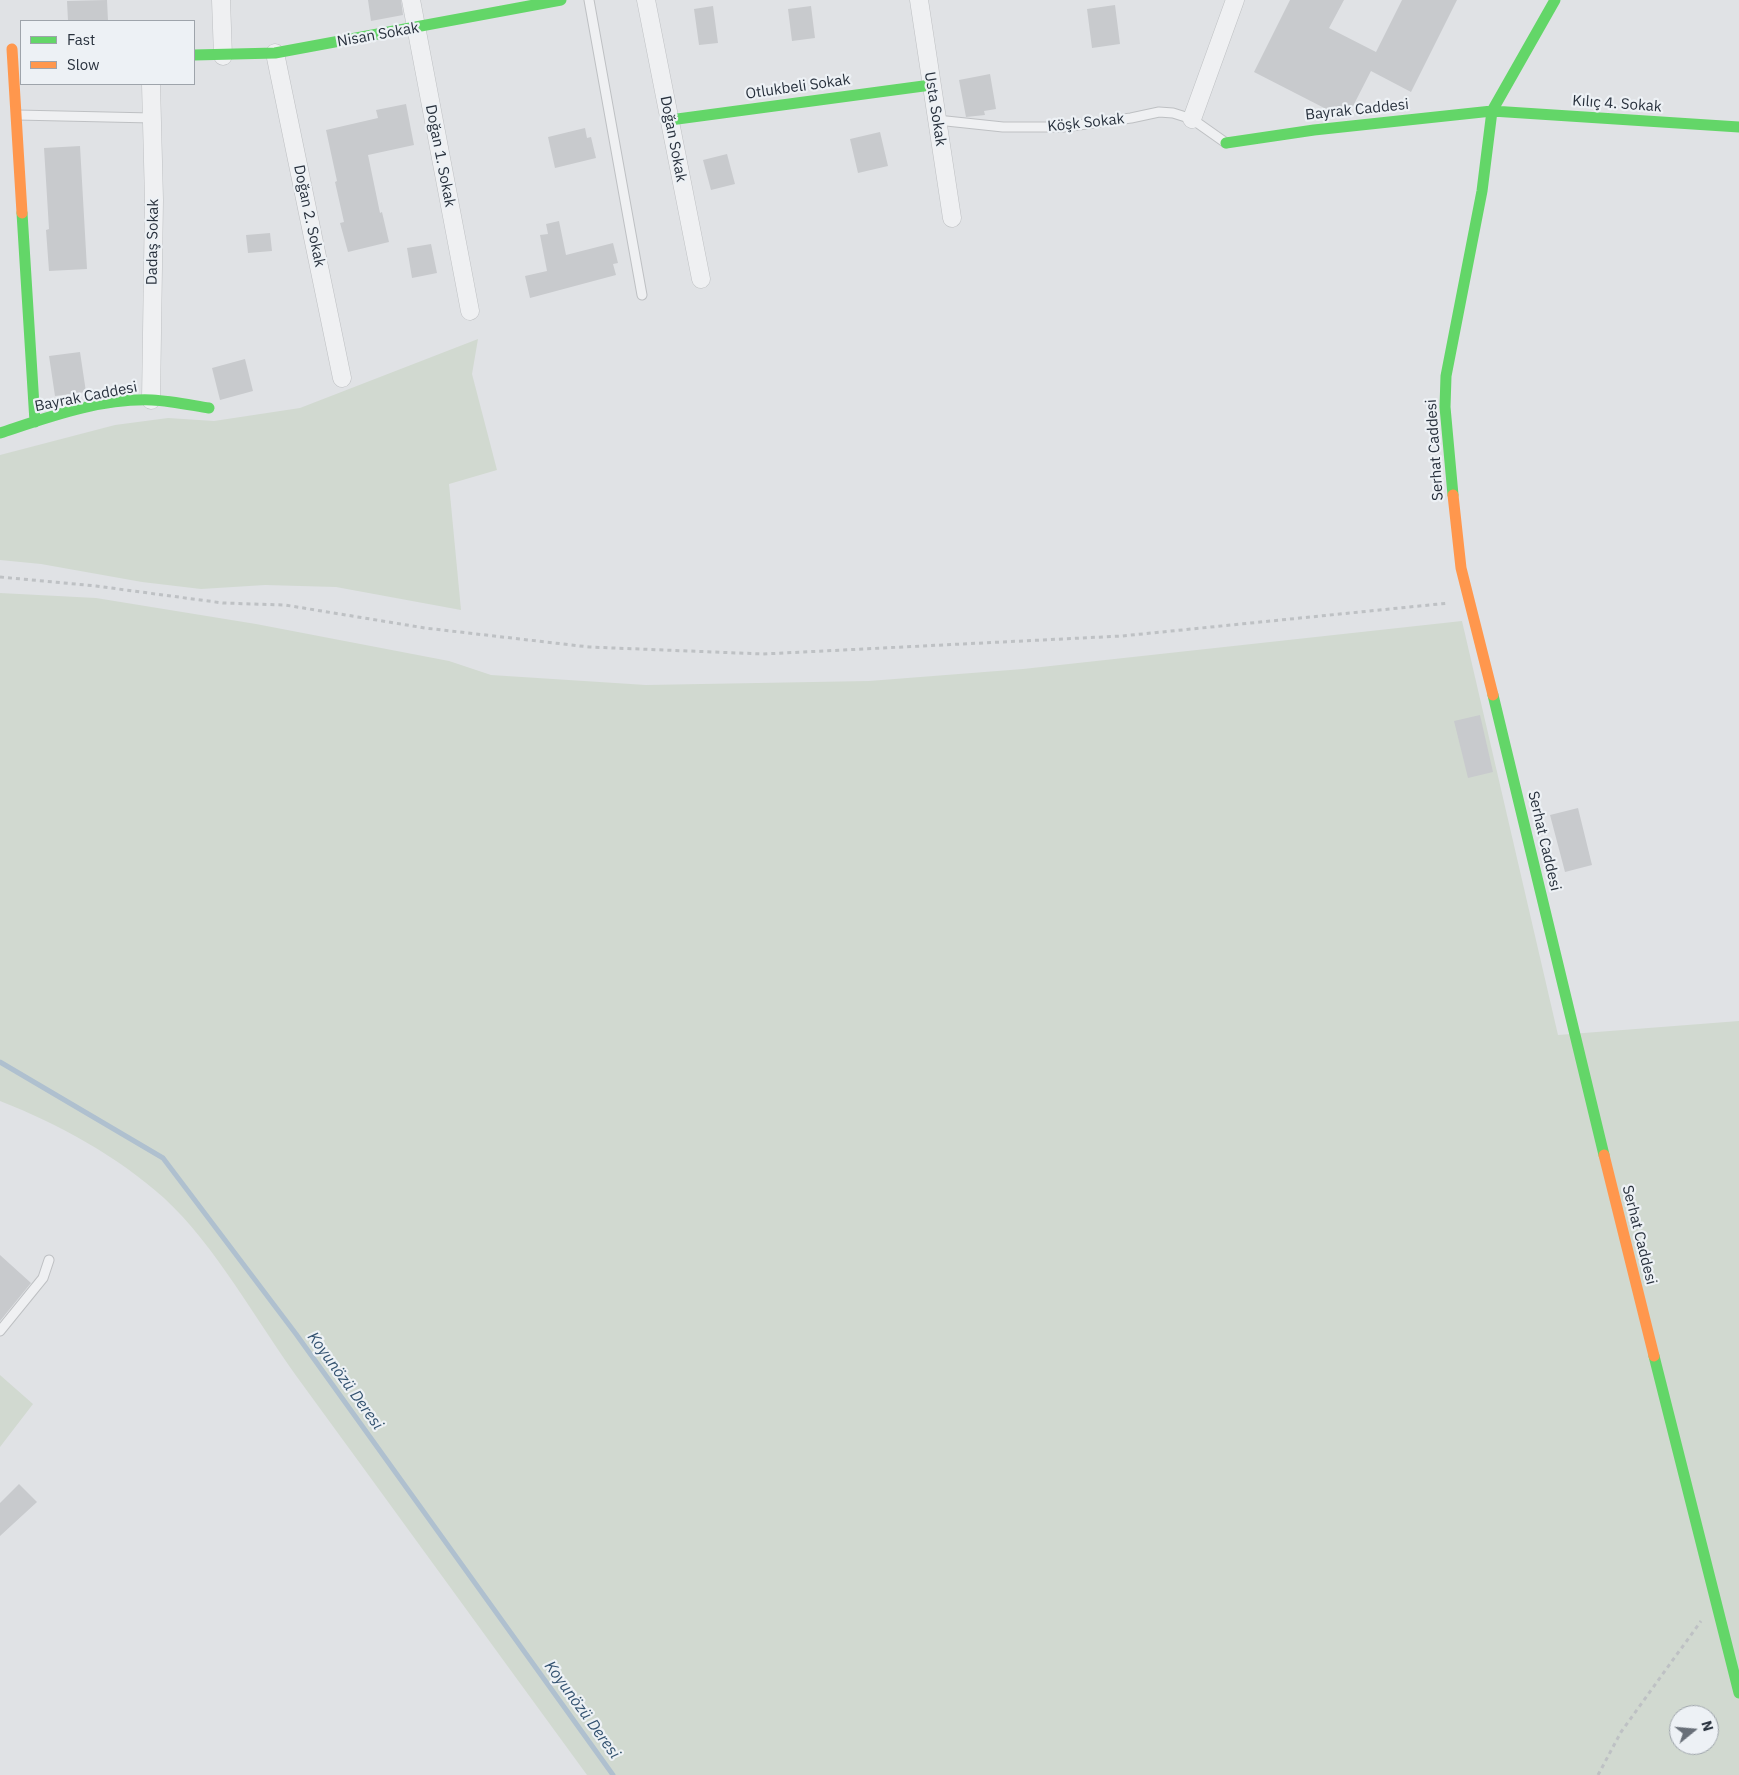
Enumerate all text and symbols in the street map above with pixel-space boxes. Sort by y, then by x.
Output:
street label: Nisan Sokak [336,19,420,51]
legend [20,20,195,85]
text: Fast [67,30,95,49]
text: Slow [67,55,100,74]
street label: Otlukbeli Sokak [744,71,852,103]
street label: Usta Sokak [920,71,950,147]
street label: Kılıç 4. Sokak [1572,92,1662,116]
street label: Doğan Sokak [656,94,690,184]
street label: Bayrak Caddesi [1304,96,1410,124]
street label: Doğan 1. Sokak [421,103,459,209]
street label: Köşk Sokak [1047,110,1125,136]
street label: Doğan 2. Sokak [289,163,329,269]
street label: Dadaş Sokak [143,199,163,285]
street label: Bayrak Caddesi [33,378,139,416]
street label: Serhat Caddesi [1422,399,1448,501]
street label: Serhat Caddesi [1524,789,1564,893]
street label: Serhat Caddesi [1618,1183,1660,1287]
water label: Koyunözü Deresi [303,1328,387,1434]
water label: Koyunözü Deresi [540,1657,624,1763]
north arrow [1669,1705,1719,1755]
text: N [1697,1718,1717,1733]

